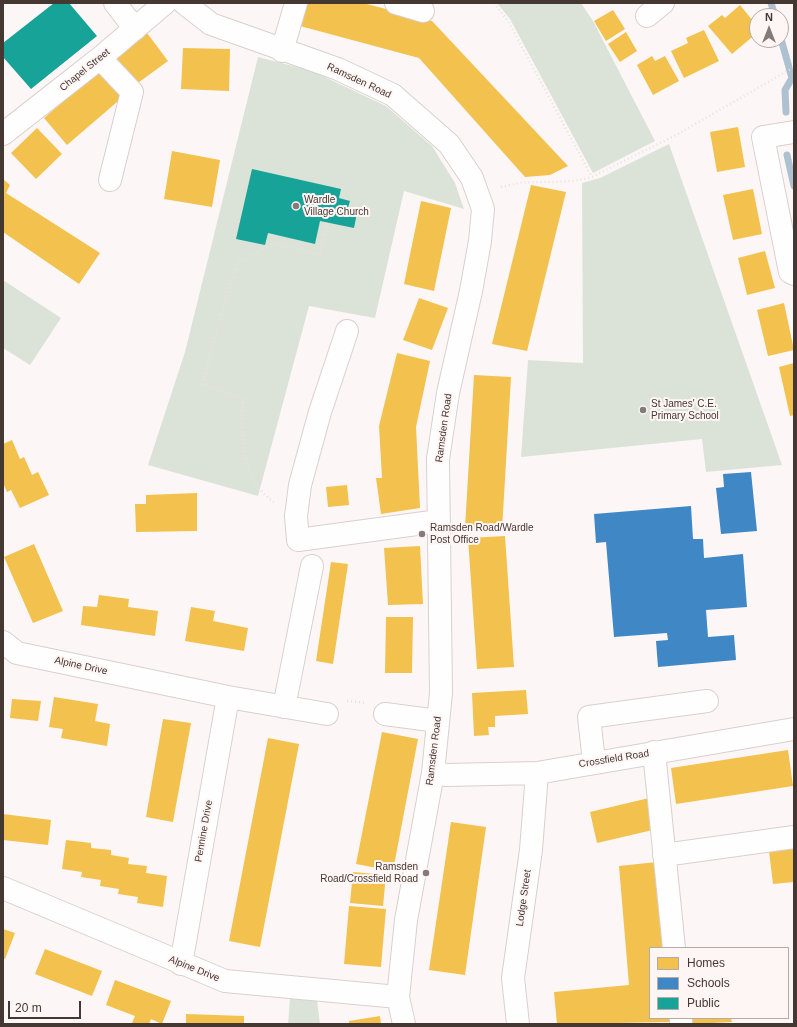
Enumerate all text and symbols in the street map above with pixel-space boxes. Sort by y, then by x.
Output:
north arrow [749,8,789,48]
text: N [765,11,773,23]
street label: Chapel Street [57,46,113,94]
street label: Ramsden Road [325,61,393,101]
place label: Wardle Village Church [304,194,369,218]
marker: Wardle Village Church [291,201,301,211]
street label: Ramsden Road [433,393,455,463]
place label: St James' C.E. Primary School [651,398,719,422]
marker: St James' C.E. Primary School [638,405,648,415]
place label: Ramsden Road/Wardle Post Office [430,522,534,546]
marker: Ramsden Road/Wardle Post Office [417,529,427,539]
street label: Alpine Drive [53,655,109,677]
street label: Ramsden Road [424,716,444,786]
street label: Crossfield Road [578,748,650,770]
street label: Pennine Drive [193,799,215,863]
place label: Ramsden Road/Crossfield Road [320,861,418,884]
marker: Ramsden Road/Crossfield Road [421,868,431,878]
street label: Lodge Street [514,869,534,927]
legend [649,947,789,1019]
street label: Alpine Drive [167,953,221,985]
text: Homes [687,956,725,970]
text: Schools [687,976,730,990]
scale bar [10,993,83,1019]
text: Public [687,996,720,1010]
text: 20 m [15,1001,42,1015]

